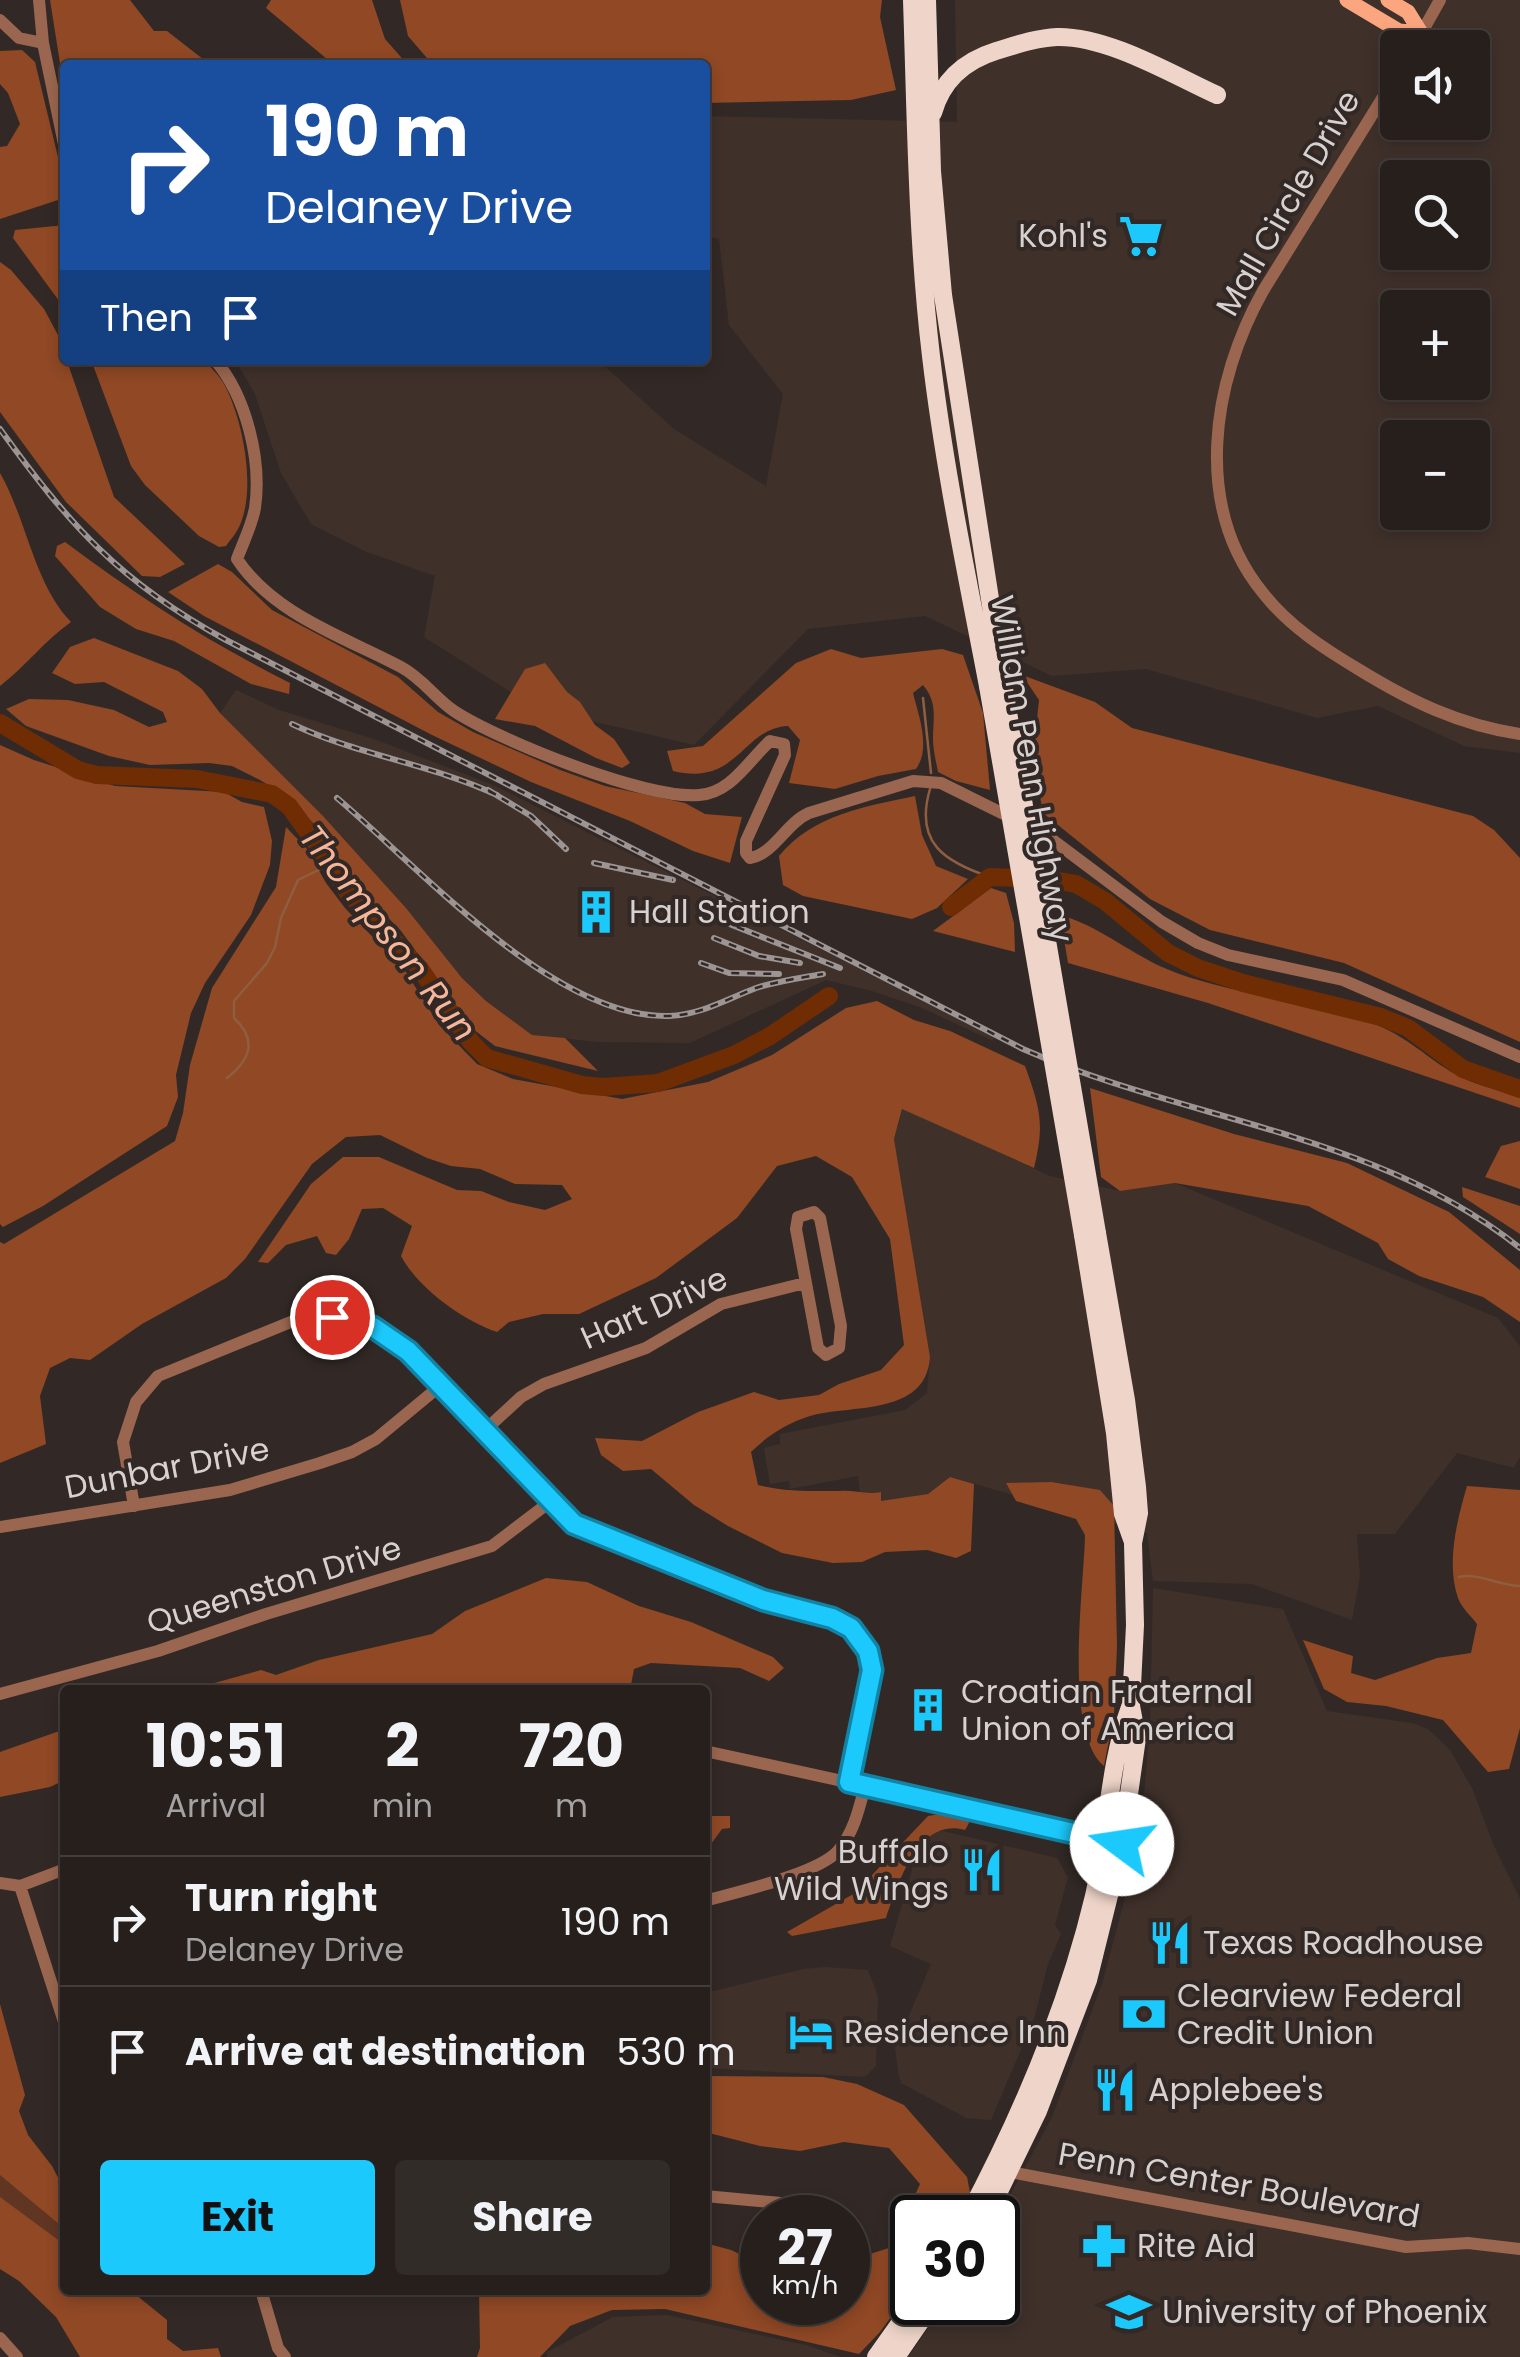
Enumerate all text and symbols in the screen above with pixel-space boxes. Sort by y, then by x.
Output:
map controls [1380,30,1490,530]
button: sound [1380,30,1490,140]
text: 190 m [265,82,469,181]
street label: Mall Circle Drive [1205,82,1371,324]
icon: right [100,100,230,230]
button: search [1380,160,1490,270]
text: Delaney Drive [265,176,573,239]
supermarket icon: Kohl's [1117,212,1165,260]
place label: Kohl's [1018,213,1108,258]
icon: arrive [213,290,268,345]
button: + [1380,290,1490,400]
text: Then [100,291,193,344]
button: − [1380,420,1490,530]
street label: William Penn Highway [980,592,1085,946]
water label: Thompson Run [288,814,489,1051]
building icon: Hall Station [572,888,620,936]
place label: Hall Station [629,889,810,934]
street label: Hart Drive [573,1255,734,1360]
pin [290,1275,375,1360]
icon: arrive [305,1290,360,1345]
street label: Dunbar Drive [61,1426,273,1509]
street label: Queenston Drive [141,1524,407,1645]
place label: Croatian Fraternal Union of America [961,1669,1253,1751]
building icon: Croatian Fraternal Union of America [904,1686,952,1734]
text: 10:51 [146,1704,286,1788]
text: 2 [385,1704,420,1788]
text: 720 [519,1704,624,1788]
text: Arrival [165,1783,266,1828]
text: min [372,1783,433,1828]
text: m [555,1783,588,1828]
position arrow [1070,1792,1174,1896]
place label: Buffalo Wild Wings [774,1829,949,1911]
restaurant icon: Buffalo Wild Wings [958,1846,1006,1894]
text: Turn right [185,1871,377,1924]
icon: right [100,1894,155,1949]
text: 190 m [561,1895,670,1948]
restaurant icon: Texas Roadhouse [1146,1919,1194,1967]
place label: Texas Roadhouse [1203,1920,1484,1965]
text: Delaney Drive [185,1927,404,1972]
place label: Clearview Federal Credit Union [1177,1973,1462,2055]
bank icon: Clearview Federal Credit Union [1120,1990,1168,2038]
hotel icon: Residence Inn [787,2008,835,2056]
place label: Residence Inn [844,2009,1066,2054]
icon: arrive [100,2024,155,2079]
text: Arrive at destination [185,2025,586,2078]
text: 530 m [616,2025,736,2078]
restaurant icon: Applebee's [1091,2066,1139,2114]
place label: Applebee's [1148,2067,1324,2112]
street label: Penn Center Boulevard [1055,2131,1423,2238]
button: Exit [100,2160,375,2275]
button: Share [395,2160,670,2275]
speed limit sign: 30 [890,2195,1020,2325]
text: 27 [777,2212,833,2283]
pharmacy icon: Rite Aid [1080,2222,1128,2270]
place label: Rite Aid [1137,2223,1255,2268]
text: km/h [772,2268,838,2303]
school or university icon: University of Phoenix [1105,2288,1153,2336]
place label: University of Phoenix [1162,2289,1487,2334]

